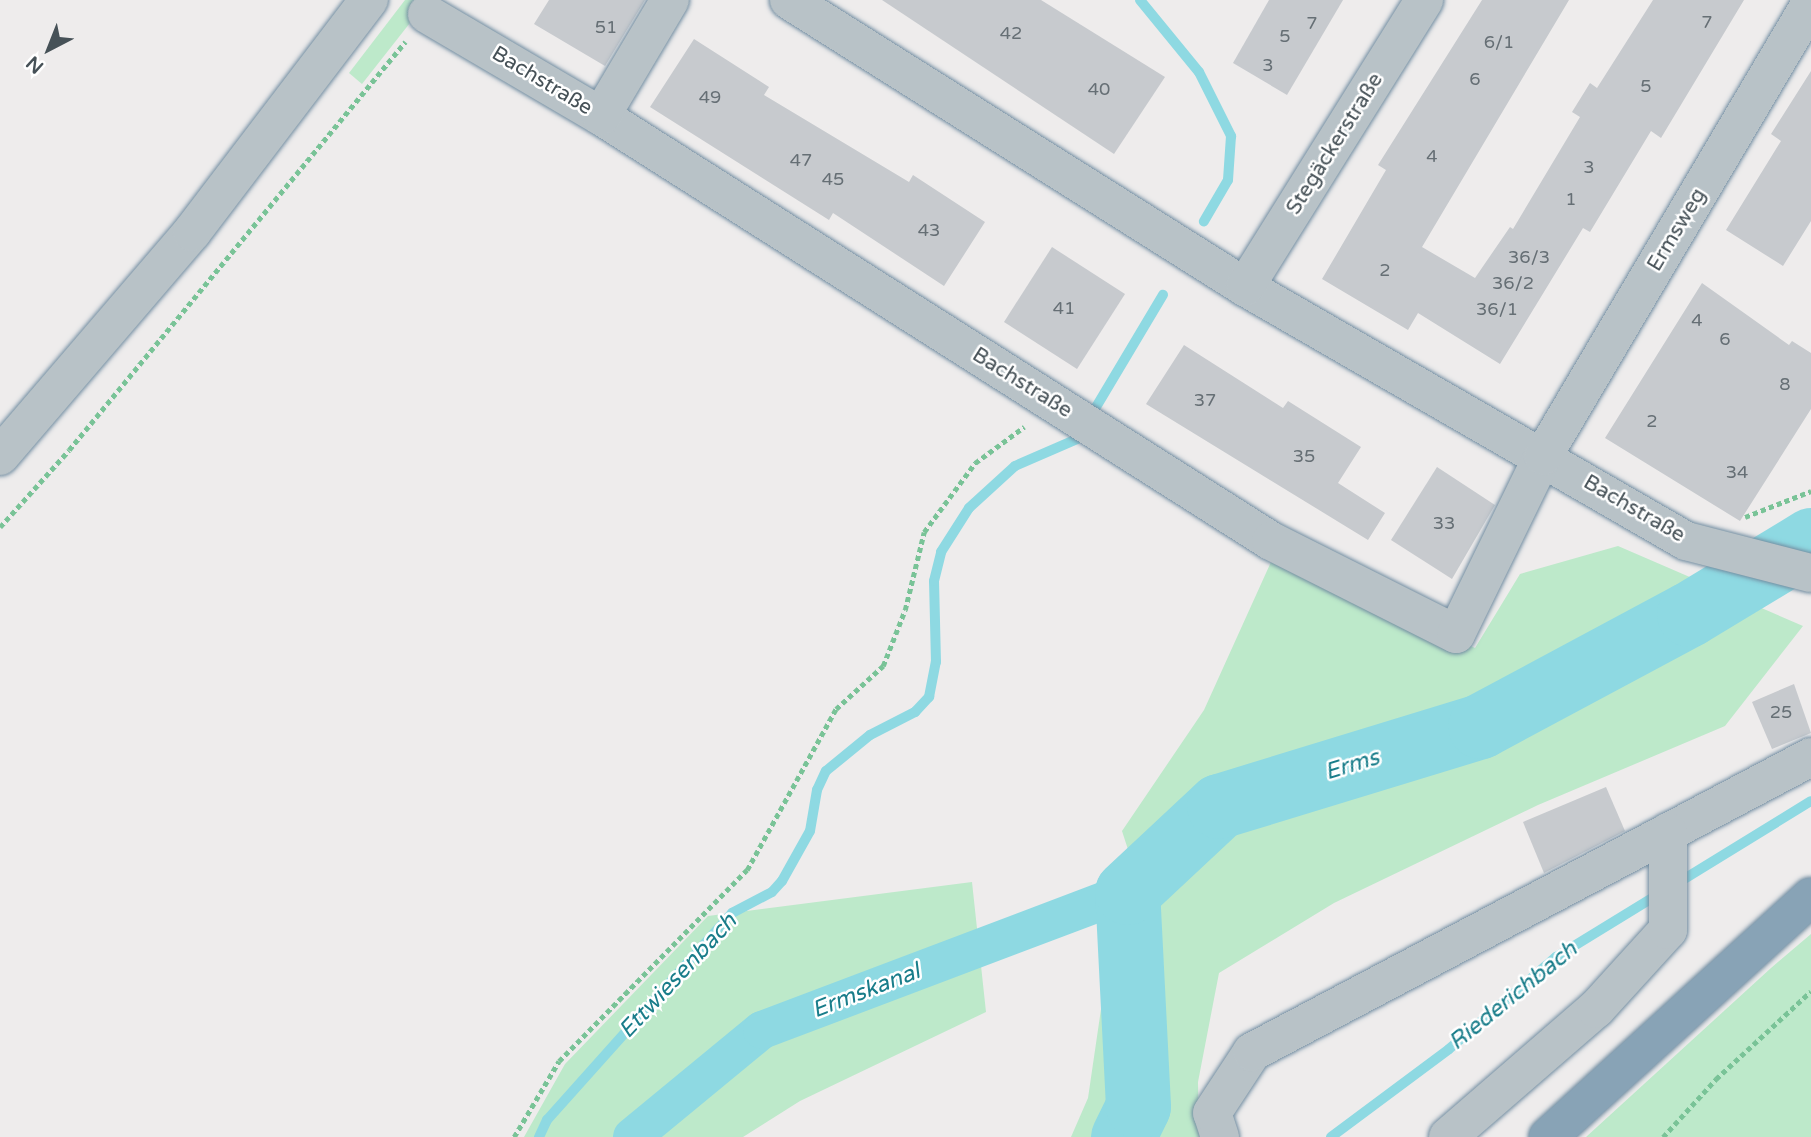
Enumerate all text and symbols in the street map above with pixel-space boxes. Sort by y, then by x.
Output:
house number: 7 [1701,11,1713,33]
house number: 7 [1306,12,1318,34]
north arrow [14,14,84,84]
house number: 51 [595,16,617,38]
house number: 42 [1000,22,1022,44]
house number: 5 [1279,25,1291,47]
house number: 6/1 [1484,31,1514,53]
street label: Bachstraße [487,41,597,121]
text: N [22,51,48,78]
house number: 3 [1262,54,1274,76]
house number: 6 [1469,68,1481,90]
street label: Stegäckerstraße [1281,69,1389,219]
house number: 5 [1640,75,1652,97]
house number: 40 [1088,78,1110,100]
house number: 49 [699,86,721,108]
house number: 4 [1426,145,1438,167]
house number: 47 [790,149,812,171]
house number: 3 [1583,156,1595,178]
house number: 45 [822,168,844,190]
street label: Ermsweg [1642,184,1712,276]
house number: 1 [1565,188,1577,210]
house number: 43 [918,219,940,241]
house number: 36/3 [1508,246,1550,268]
house number: 2 [1379,259,1391,281]
house number: 36/2 [1492,272,1534,294]
house number: 41 [1053,297,1075,319]
house number: 36/1 [1476,298,1518,320]
house number: 4 [1691,309,1703,331]
house number: 6 [1719,328,1731,350]
street label: Bachstraße [967,342,1077,424]
house number: 8 [1779,373,1791,395]
house number: 37 [1194,389,1216,411]
house number: 2 [1646,410,1658,432]
house number: 35 [1293,445,1315,467]
house number: 34 [1726,461,1748,483]
street label: Bachstraße [1579,470,1689,548]
house number: 33 [1433,512,1455,534]
house number: 25 [1770,701,1792,723]
water label: Erms [1321,744,1383,786]
water label: Ettwiesenbach [613,908,743,1044]
water label: Riederichbach [1443,936,1583,1056]
water label: Ermskanal [808,958,924,1024]

